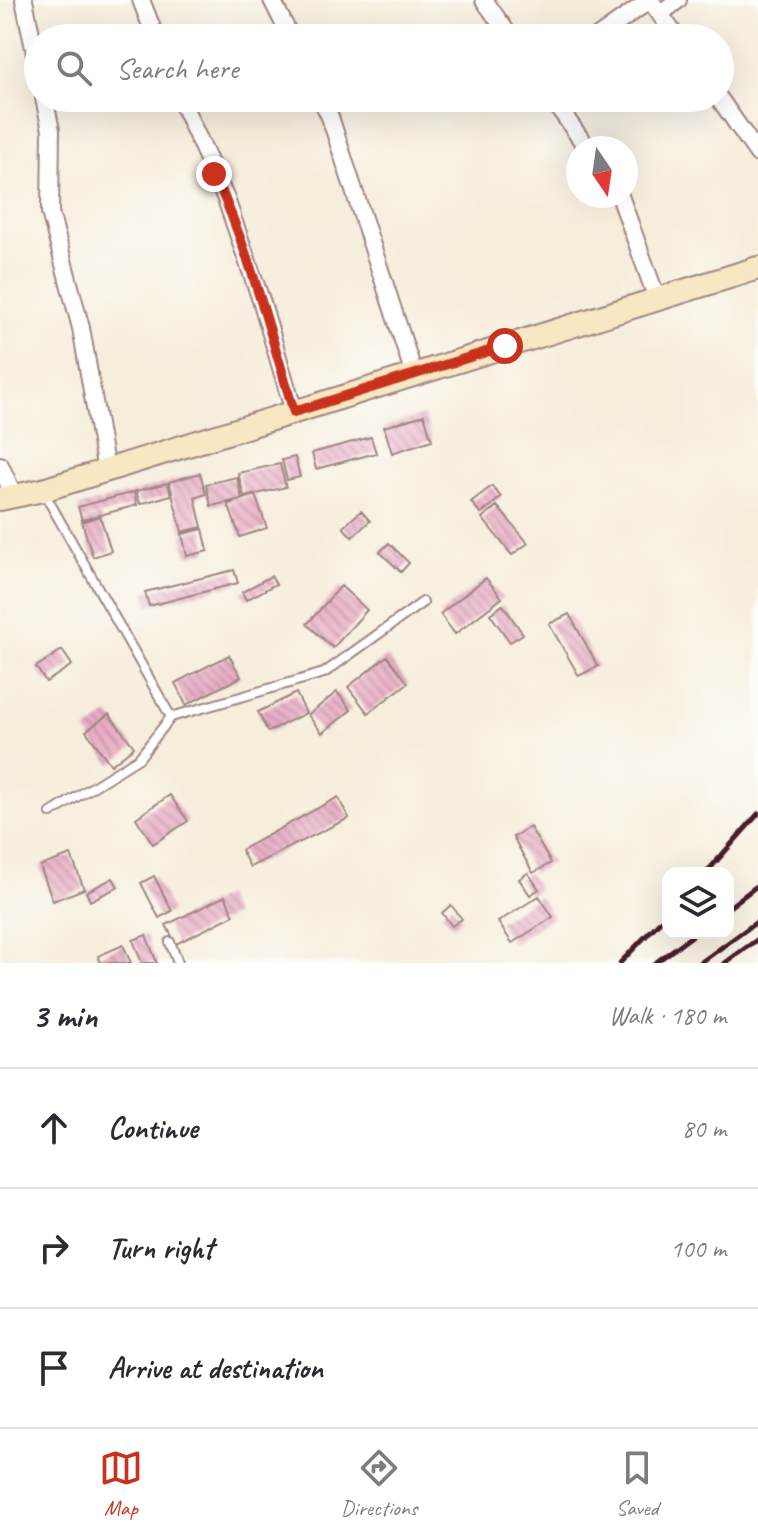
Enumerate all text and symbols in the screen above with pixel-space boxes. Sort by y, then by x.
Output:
search box [24,24,734,112]
icon: search [52,46,96,90]
text: Search here [116,49,238,87]
north arrow [566,136,638,208]
route end [196,156,232,192]
route start [487,328,523,364]
map controls [662,867,734,939]
button: layers [662,867,734,939]
text: 3 min [32,994,97,1037]
text: Walk · 180 m [609,999,726,1032]
icon: ahead [32,1106,76,1150]
text: Continue [108,1109,198,1147]
text: 80 m [682,1112,726,1145]
icon: right [32,1226,76,1270]
text: Turn right [108,1229,213,1267]
text: 100 m [670,1232,726,1265]
icon: arrive [32,1346,76,1390]
text: Arrive at destination [108,1349,323,1387]
tab: Map [99,1446,143,1522]
tab: Directions [341,1446,417,1522]
tab: Saved [615,1446,659,1522]

